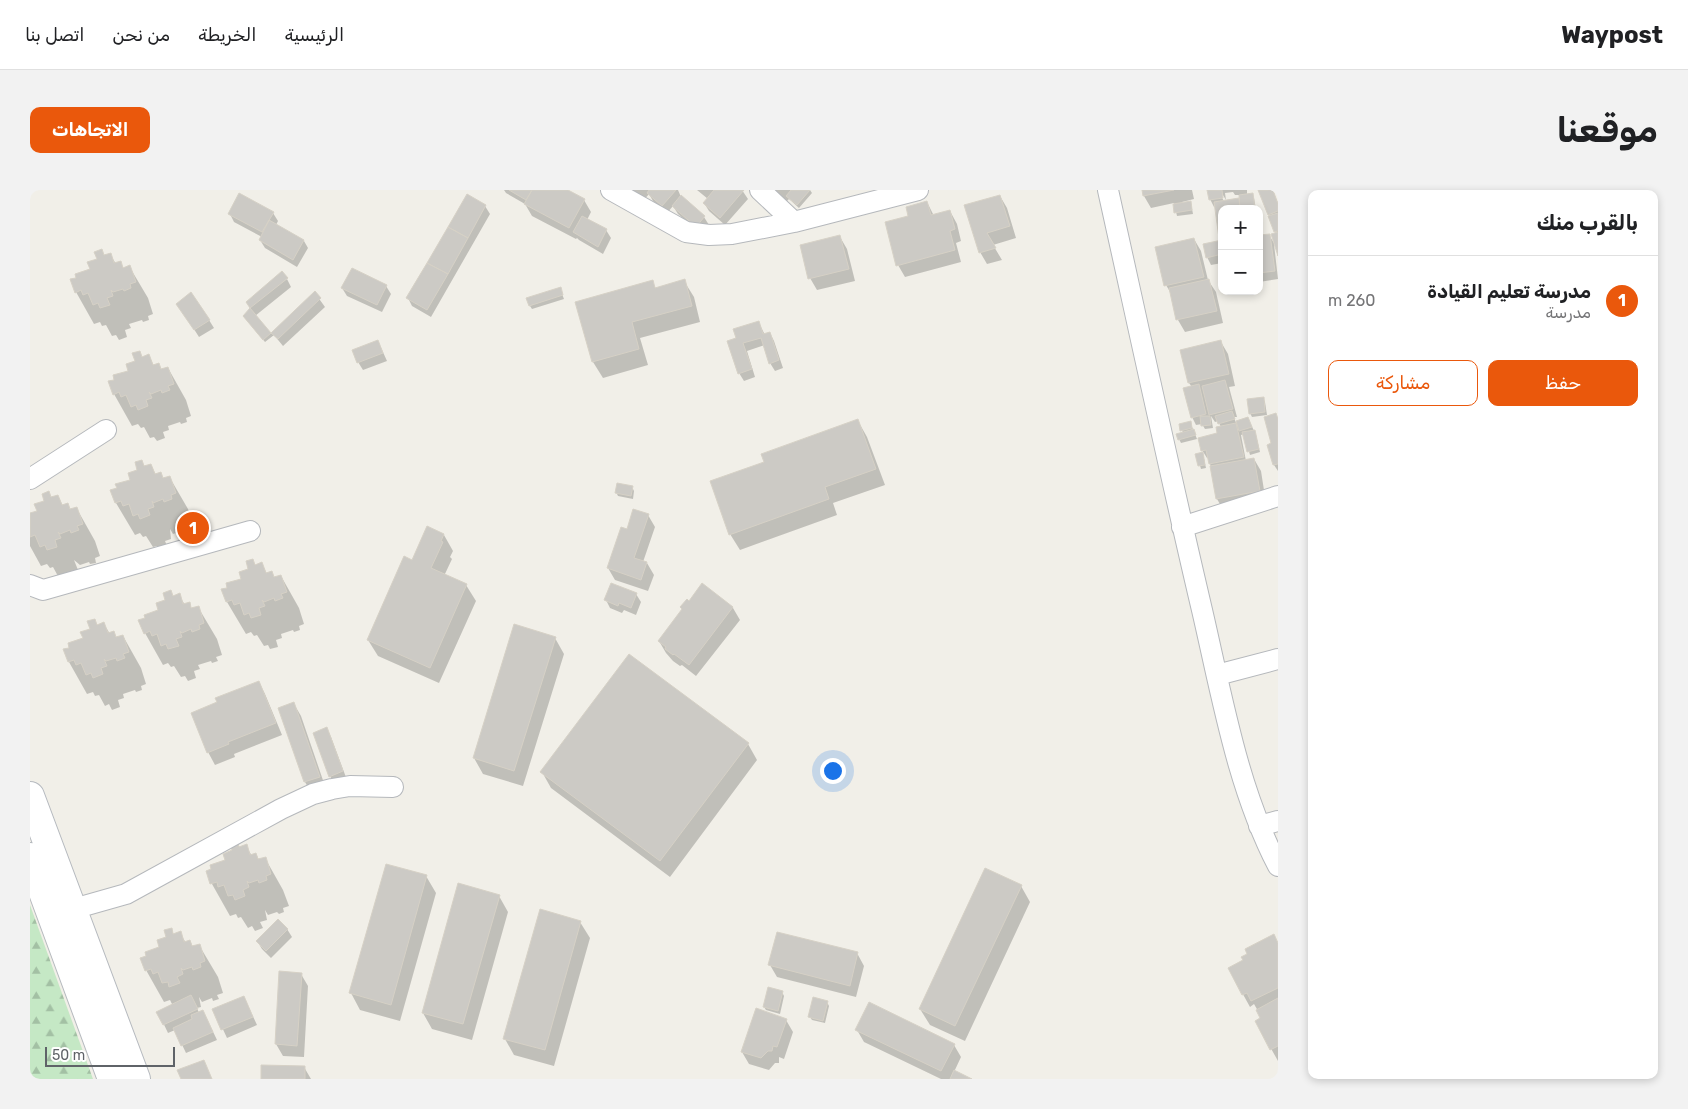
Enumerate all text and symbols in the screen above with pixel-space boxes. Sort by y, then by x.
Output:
text: Waypost [1561,21,1663,49]
text: اتصل بنا [25,24,84,46]
text: من نحن [112,24,170,46]
text: الخريطة [198,24,256,46]
text: الرئيسية [284,24,344,46]
button: الاتجاهات [30,107,150,153]
text: موقعنا [1556,109,1658,151]
map controls [1218,205,1263,295]
button: + [1218,205,1263,250]
text: بالقرب منك [1537,210,1638,235]
button: − [1218,250,1263,295]
text: مدرسة تعليم القيادة [1427,280,1591,303]
text: 260 m [1328,291,1375,310]
text: 1 [1618,291,1626,310]
text: مدرسة [1546,303,1591,322]
button: مشاركة [1328,360,1478,406]
button: حفظ [1488,360,1638,406]
pin: 1 [177,509,209,547]
your location [820,758,846,784]
scale bar [45,1044,175,1067]
text: 50 m [52,1047,85,1064]

